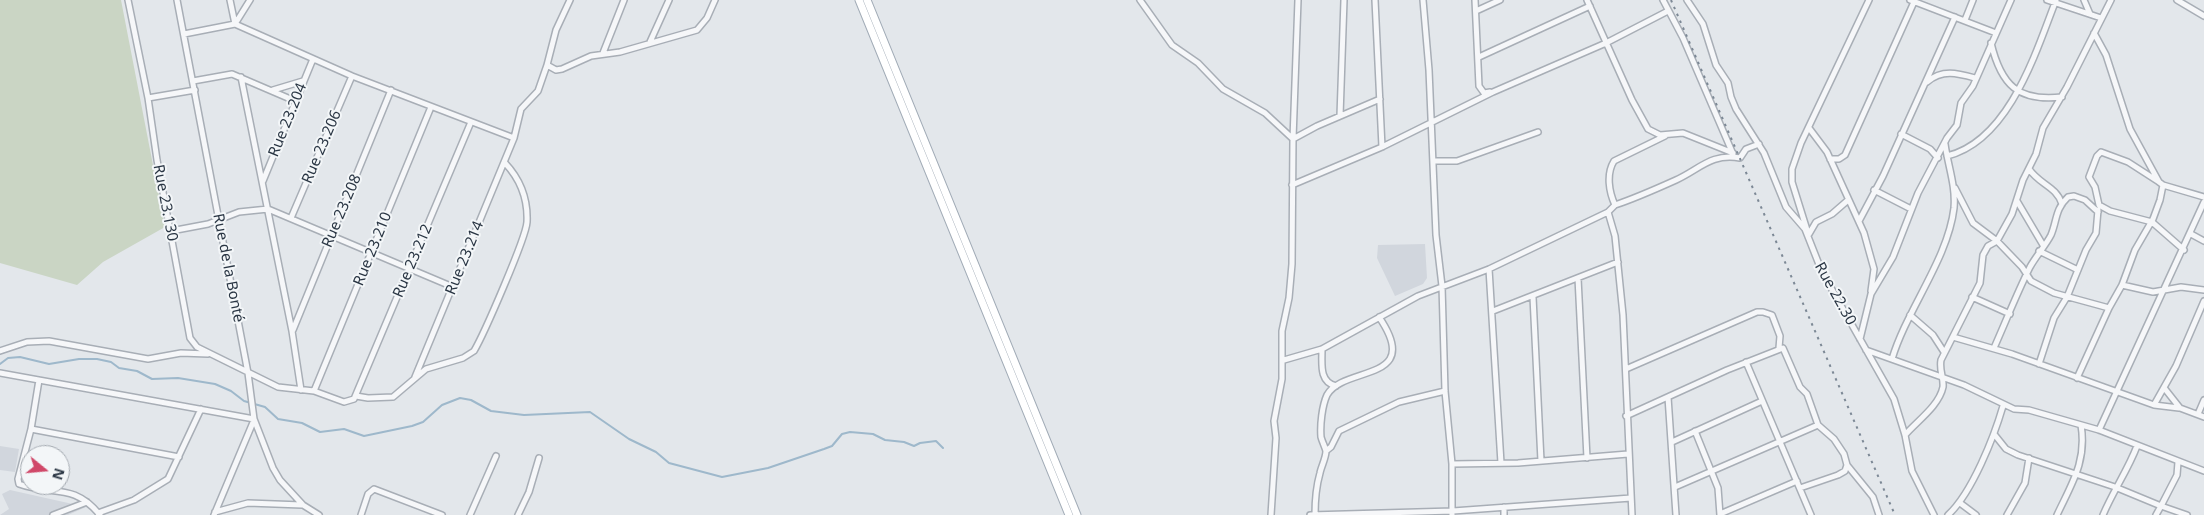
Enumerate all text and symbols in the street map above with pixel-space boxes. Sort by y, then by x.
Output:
street label: Rue 23.204 [265,81,311,159]
street label: Rue 23.206 [299,108,345,186]
street label: Rue 23.130 [149,163,181,243]
street label: Rue 23.208 [319,172,365,250]
street label: Rue 23.210 [350,210,396,288]
street label: Rue de la Bonté [209,212,247,324]
street label: Rue 23.214 [442,219,488,297]
street label: Rue 23.212 [390,222,436,300]
street label: Rue 22.30 [1810,259,1860,329]
north arrow [20,445,70,495]
text: N [48,466,70,482]

